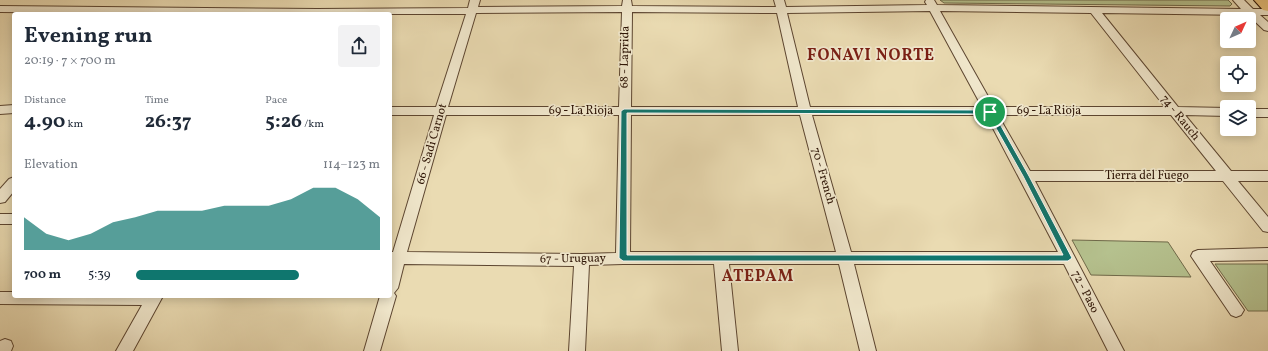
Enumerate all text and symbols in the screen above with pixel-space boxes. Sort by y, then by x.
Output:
north arrow [1220,12,1256,48]
map controls [1220,12,1256,136]
text: Evening run [24,21,153,52]
button: share [338,25,380,67]
street label: 68 - Laprida [616,26,634,88]
district label: FONAVI NORTE [807,45,935,67]
text: 20:19 · 7 × 700 m [24,52,116,70]
button: locate [1220,56,1256,92]
street label: 74 - Rauch [1157,92,1203,144]
text: Distance [24,93,66,108]
text: Time [145,93,169,108]
text: Pace [265,93,287,108]
pin [973,95,1007,129]
button: layers [1220,100,1256,136]
icon: arrive [979,101,1001,123]
street label: 66 - Sadi Carnot [413,102,451,186]
street label: 69 - La Rioja [549,103,613,119]
street label: 69 - La Rioja [1017,103,1081,119]
text: 4.90 [24,108,65,136]
text: 26:37 [145,108,191,136]
text: 5:26 [265,108,302,136]
text: km [65,117,83,132]
text: /km [302,117,324,132]
street label: 70 - French [807,146,839,206]
text: Elevation [24,156,78,174]
text: 114–123 m [323,156,380,174]
street label: Tierra del Fuego [1105,168,1189,184]
street label: 67 - Uruguay [540,250,607,268]
text: 700 m [24,266,61,284]
text: 5:39 [88,266,110,284]
district label: ATEPAM [722,266,794,288]
street label: 72 - Paso [1067,268,1103,316]

